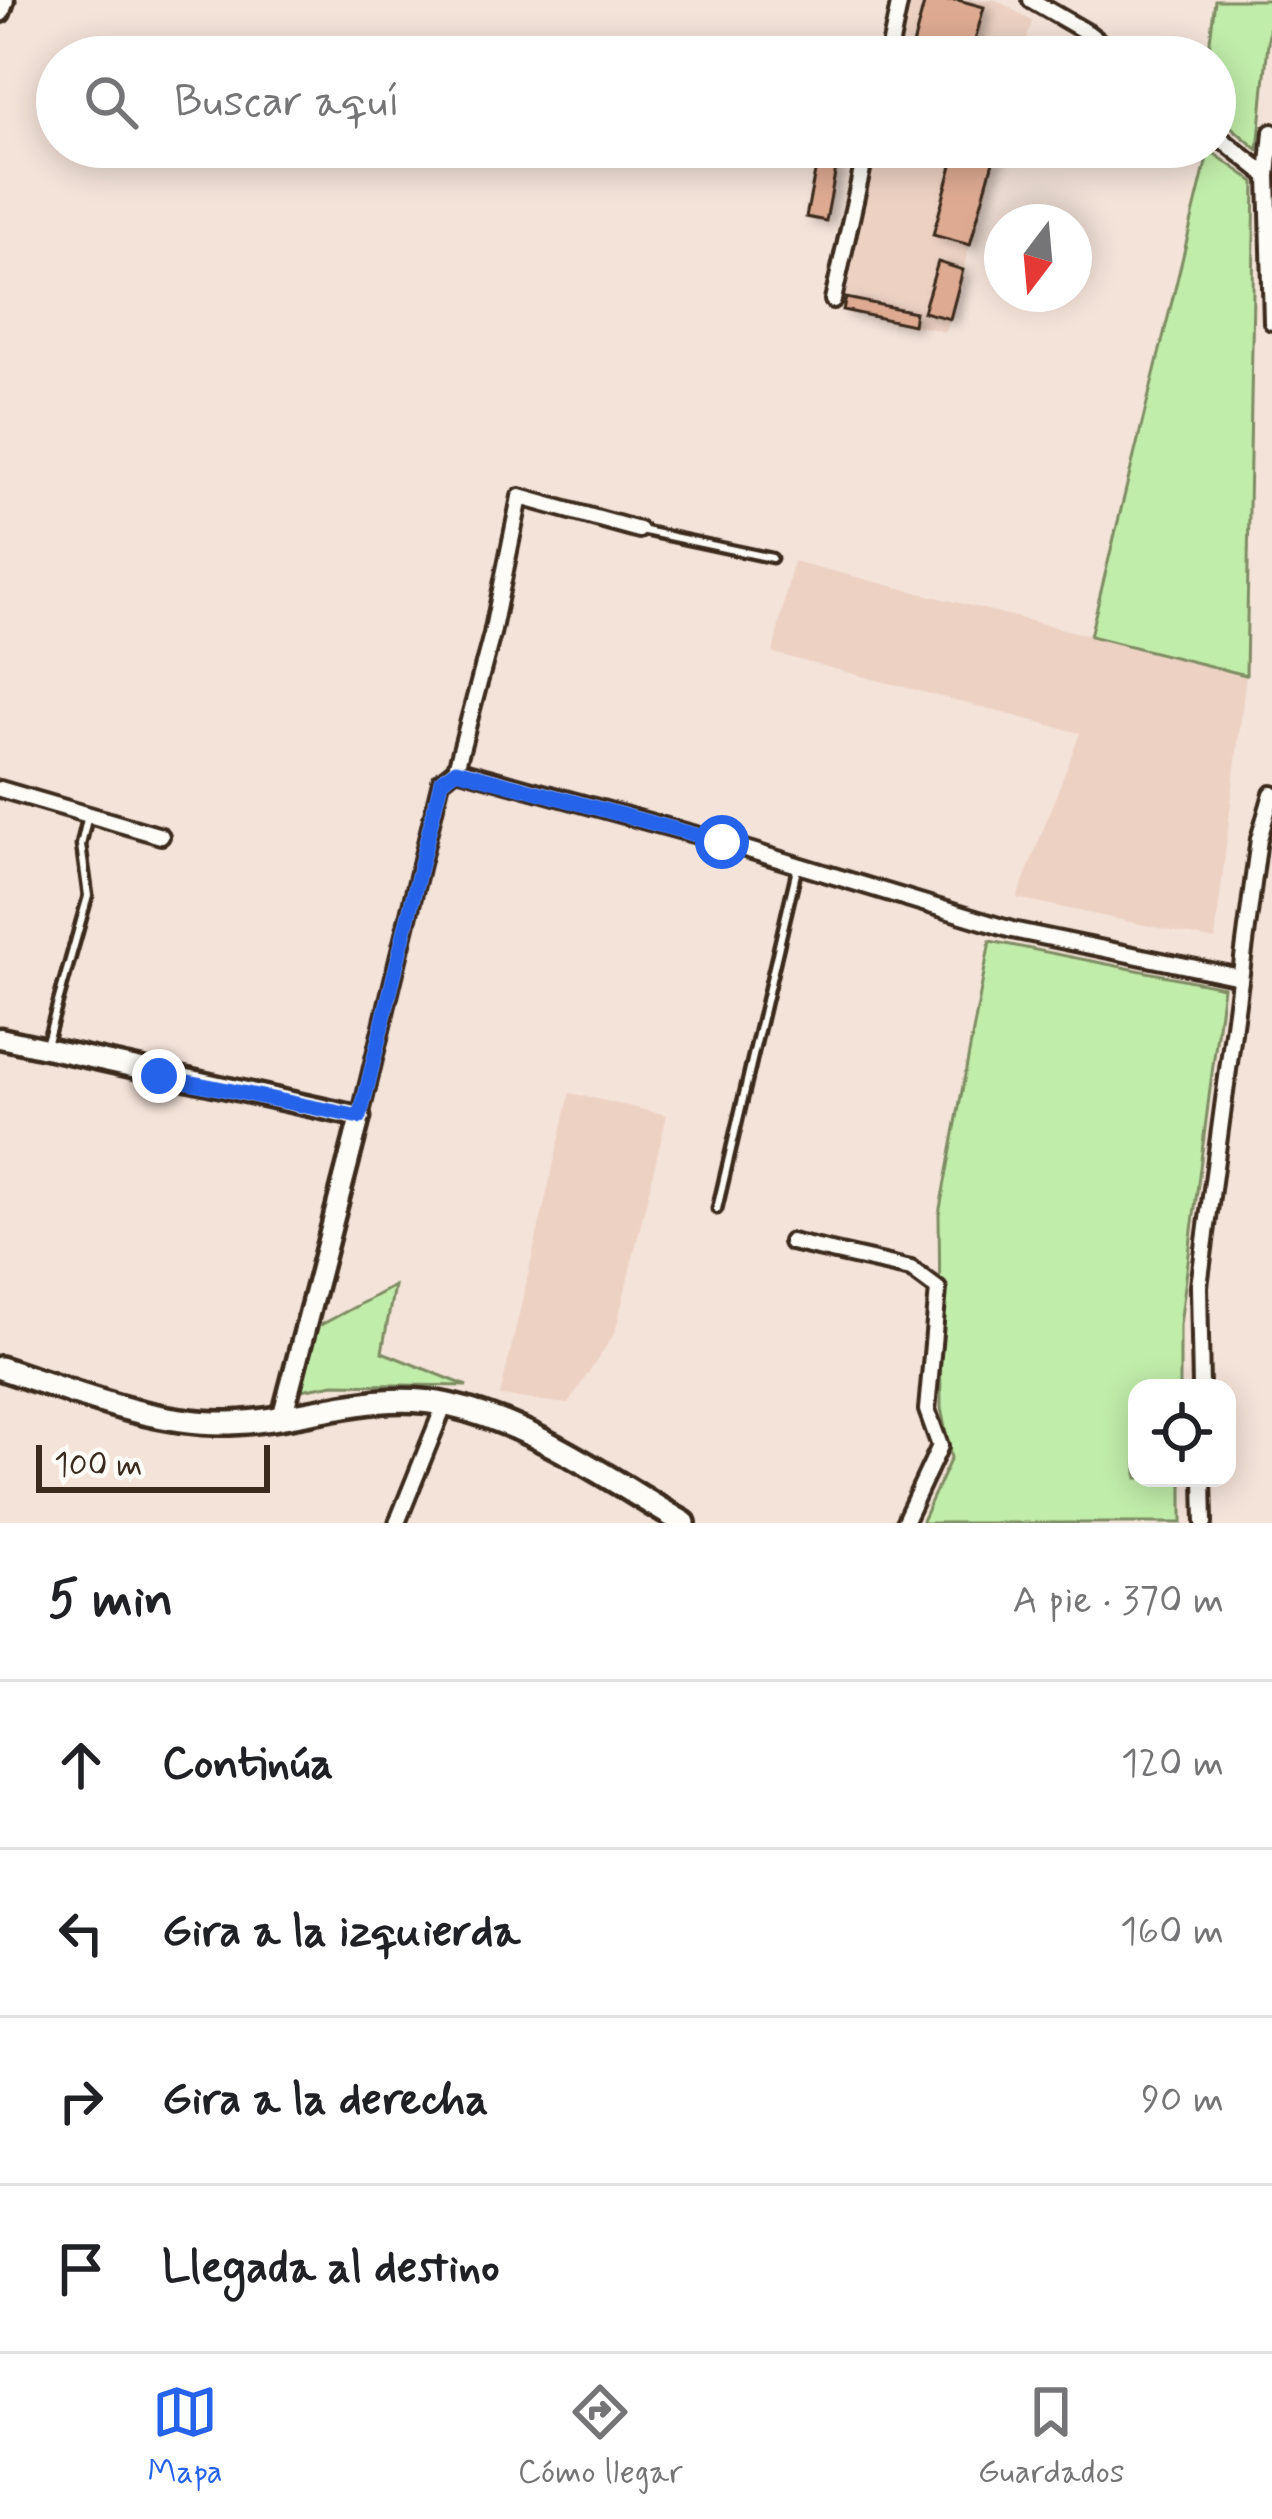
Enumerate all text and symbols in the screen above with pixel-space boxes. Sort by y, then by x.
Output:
search box [36,36,1236,168]
icon: search [78,69,144,135]
text: Buscar aquí [174,73,400,132]
north arrow [984,204,1092,312]
route start [695,815,749,869]
route end [132,1049,186,1103]
map controls [1128,1379,1236,1487]
button: locate [1128,1379,1236,1487]
scale bar [36,1439,270,1492]
text: 100 m [54,1444,143,1488]
text: 5 min [48,1568,173,1634]
text: A pie · 370 m [1013,1576,1224,1627]
icon: ahead [48,1732,114,1798]
text: Continúa [162,1735,333,1794]
text: 120 m [1121,1739,1224,1790]
icon: left [48,1900,114,1966]
text: Gira a la izquierda [162,1903,520,1962]
text: 160 m [1120,1907,1224,1958]
icon: right [48,2068,114,2134]
text: Gira a la derecha [162,2071,488,2130]
text: 90 m [1141,2075,1224,2126]
icon: arrive [48,2236,114,2302]
text: Llegada al destino [162,2239,499,2298]
tab: Mapa [147,2379,223,2495]
tab: Cómo llegar [518,2379,683,2495]
tab: Guardados [978,2379,1125,2495]

